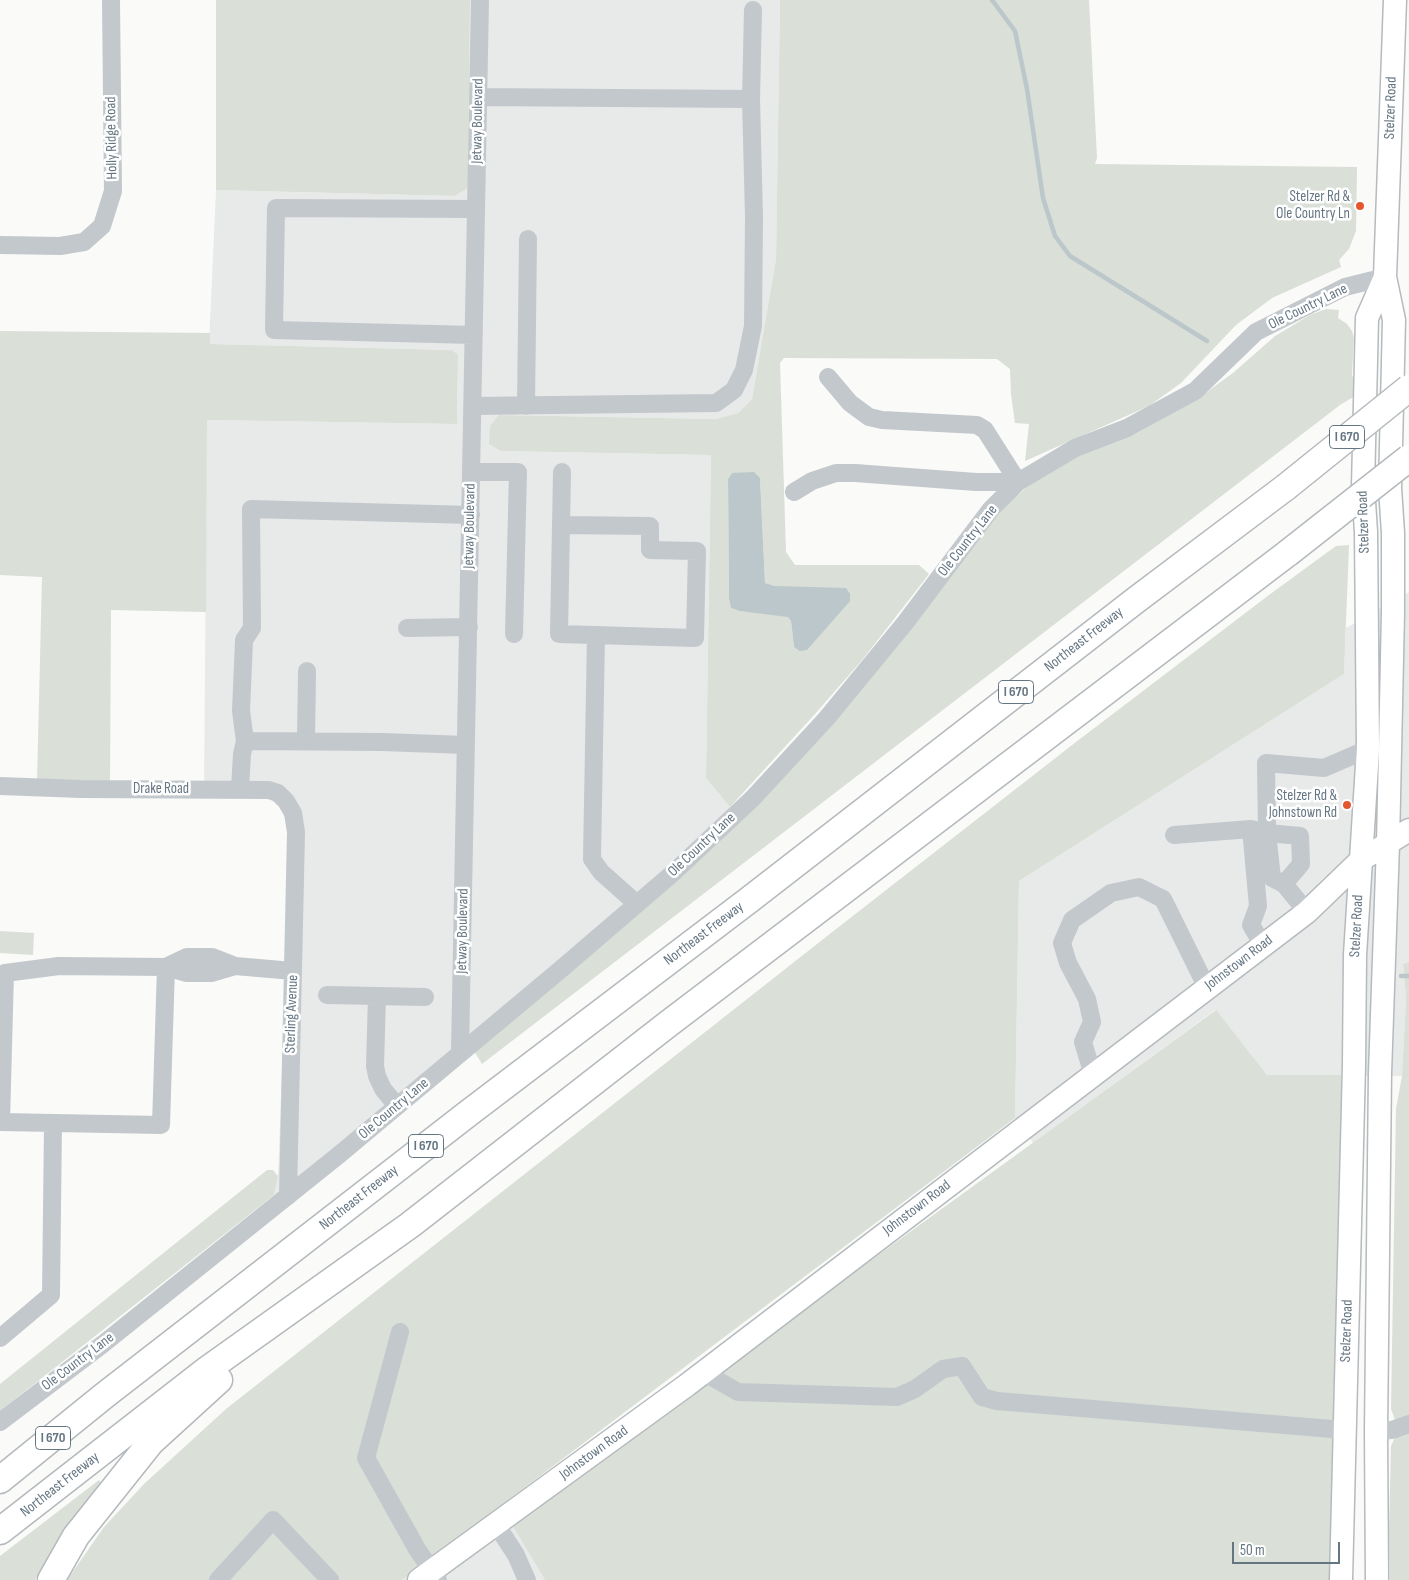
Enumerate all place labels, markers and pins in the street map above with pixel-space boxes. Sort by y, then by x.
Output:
place label: Stelzer Rd & Ole Country Ln [1276,188,1350,223]
marker: Stelzer Rd & Ole Country Ln [1354,200,1366,212]
place label: Stelzer Rd & Johnstown Rd [1269,787,1337,822]
marker: Stelzer Rd & Johnstown Rd [1341,799,1353,811]

